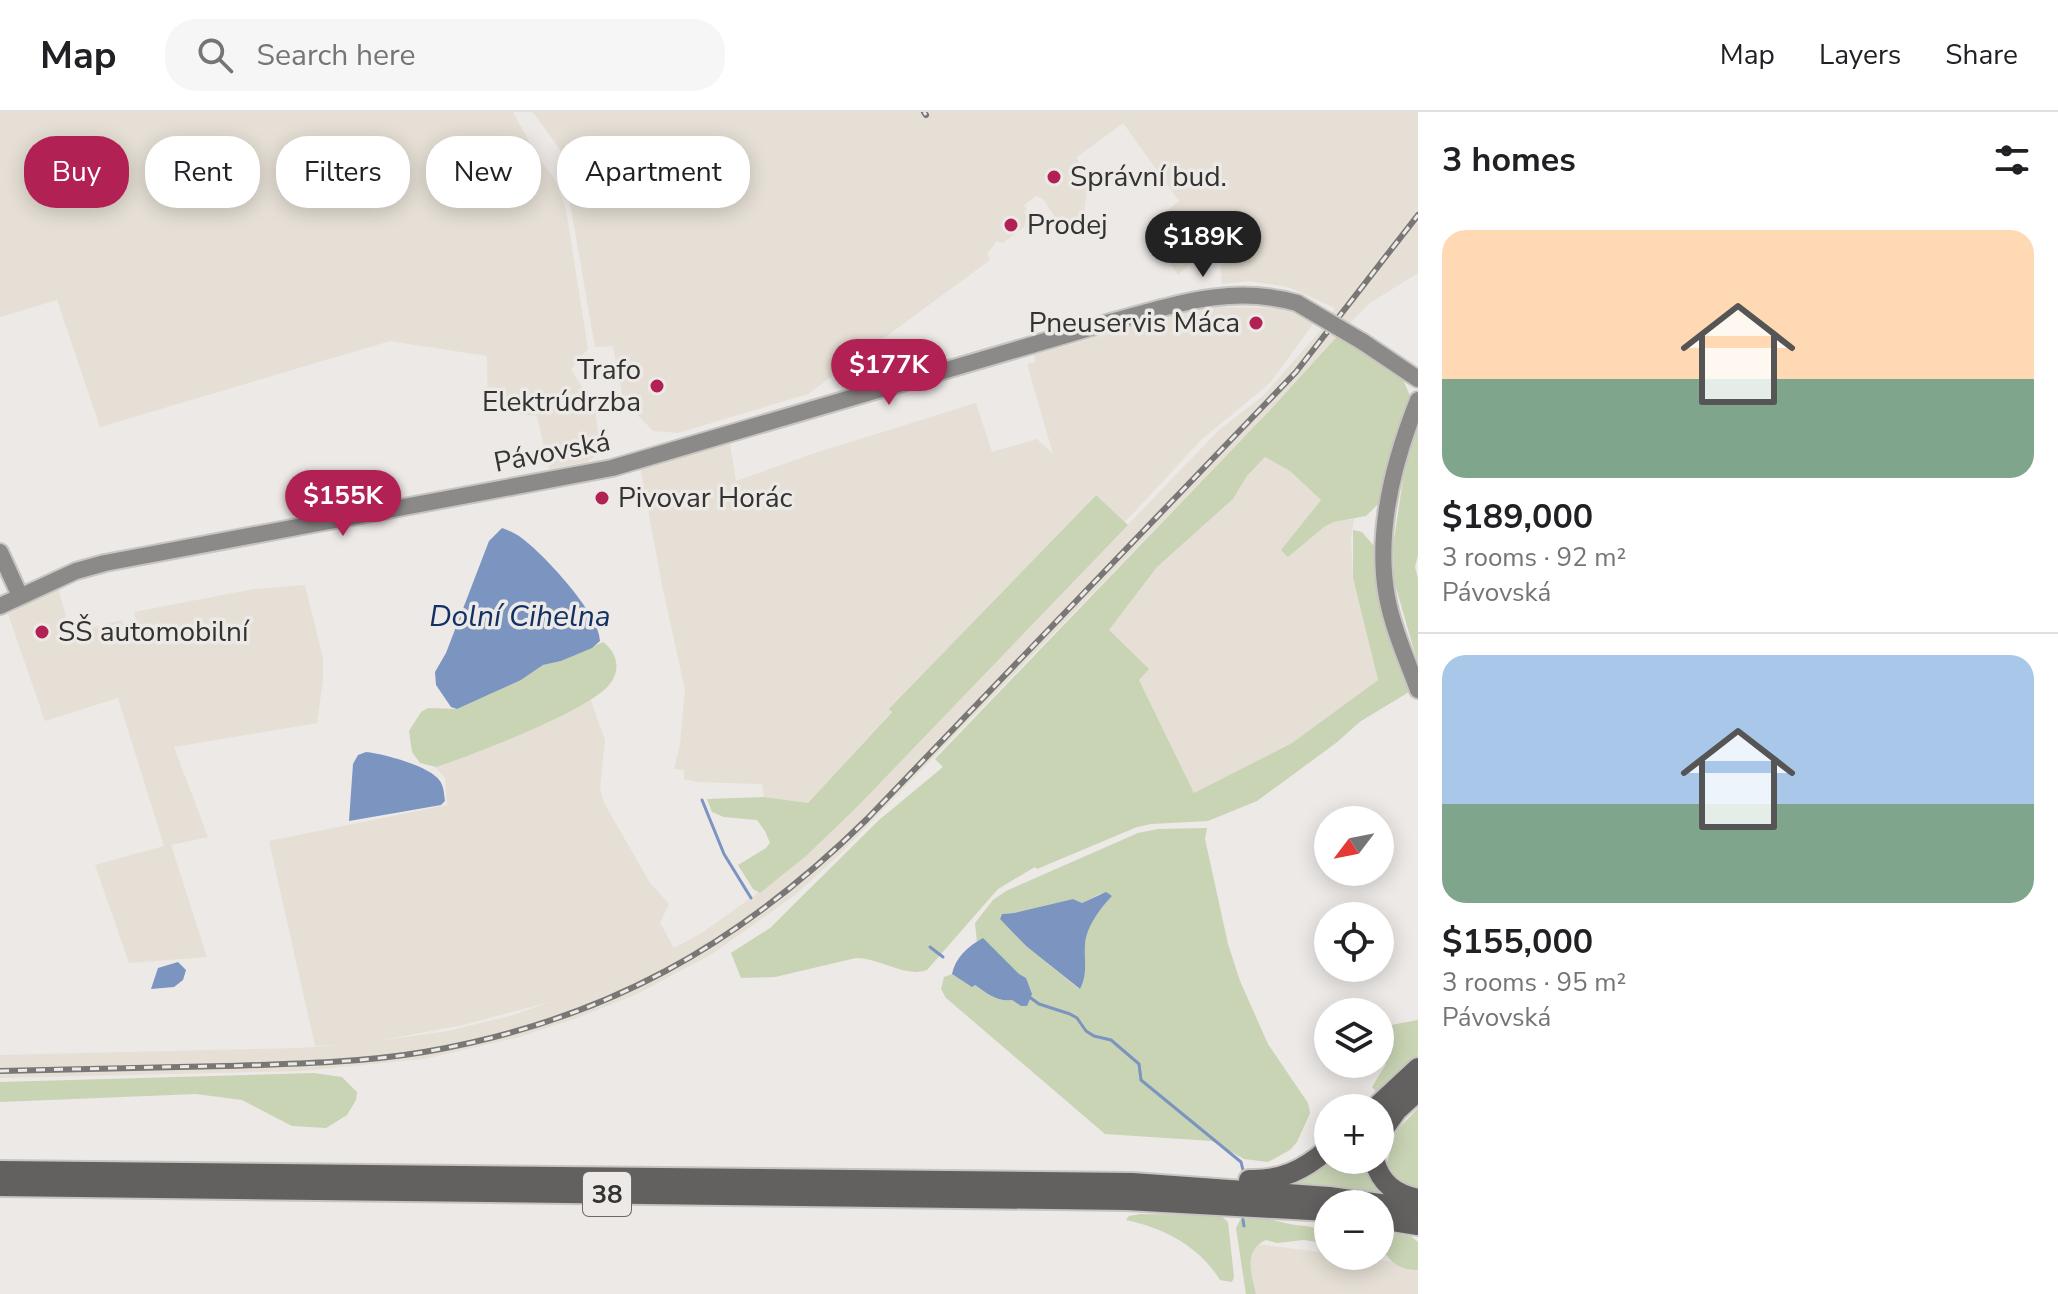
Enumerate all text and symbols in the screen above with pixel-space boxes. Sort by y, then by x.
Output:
search box [165,19,725,91]
text: Map [40,30,117,81]
icon: search [193,33,237,77]
text: Search here [257,35,416,76]
text: Map [1720,36,1775,74]
text: Layers [1819,36,1901,74]
text: Share [1945,36,2018,74]
chip: Buy [24,136,129,208]
chip: Rent [145,136,260,208]
chip: Filters [276,136,410,208]
chip: New [426,136,541,208]
chip: Apartment [557,136,750,208]
text: 3 homes [1442,137,1576,183]
icon: filters [1990,138,2034,182]
place label: Správní bud. [1070,158,1227,196]
marker: Správní bud. [1045,168,1063,186]
place label: Prodej [1027,206,1108,244]
pin: $189K [1147,211,1259,279]
marker: Prodej [1002,216,1020,234]
text: $189K [1163,219,1243,254]
icon: home [1666,282,1810,426]
place label: Pneuservis Máca [1029,304,1240,342]
marker: Pneuservis Máca [1247,314,1265,332]
pin: $177K [833,339,945,407]
text: $177K [849,347,929,382]
place label: Trafo Elektrúdrzba [482,351,641,421]
marker: Trafo Elektrúdrzba [648,377,666,395]
street label: Pávovská [491,422,613,482]
pin: $155K [287,470,399,538]
text: $155K [303,478,383,513]
place label: Pivovar Horác [618,479,793,517]
marker: Pivovar Horác [593,489,611,507]
text: $189,000 [1442,494,1593,540]
text: 3 rooms · 92 m² [1442,540,1626,575]
text: Pávovská [1442,575,1551,610]
water label: Dolní Cihelna [429,596,611,637]
place label: SŠ automobilní [58,613,250,651]
marker: SŠ automobilní [33,623,51,641]
icon: home [1666,707,1810,851]
north arrow [1314,806,1394,886]
map controls [1314,806,1394,1270]
button: locate [1314,902,1394,982]
text: $155,000 [1442,919,1593,965]
text: 3 rooms · 95 m² [1442,965,1626,1000]
button: layers [1314,998,1394,1078]
text: Pávovská [1442,1000,1551,1035]
button: + [1314,1094,1394,1174]
road number: 38 [583,1172,631,1216]
button: − [1314,1190,1394,1270]

